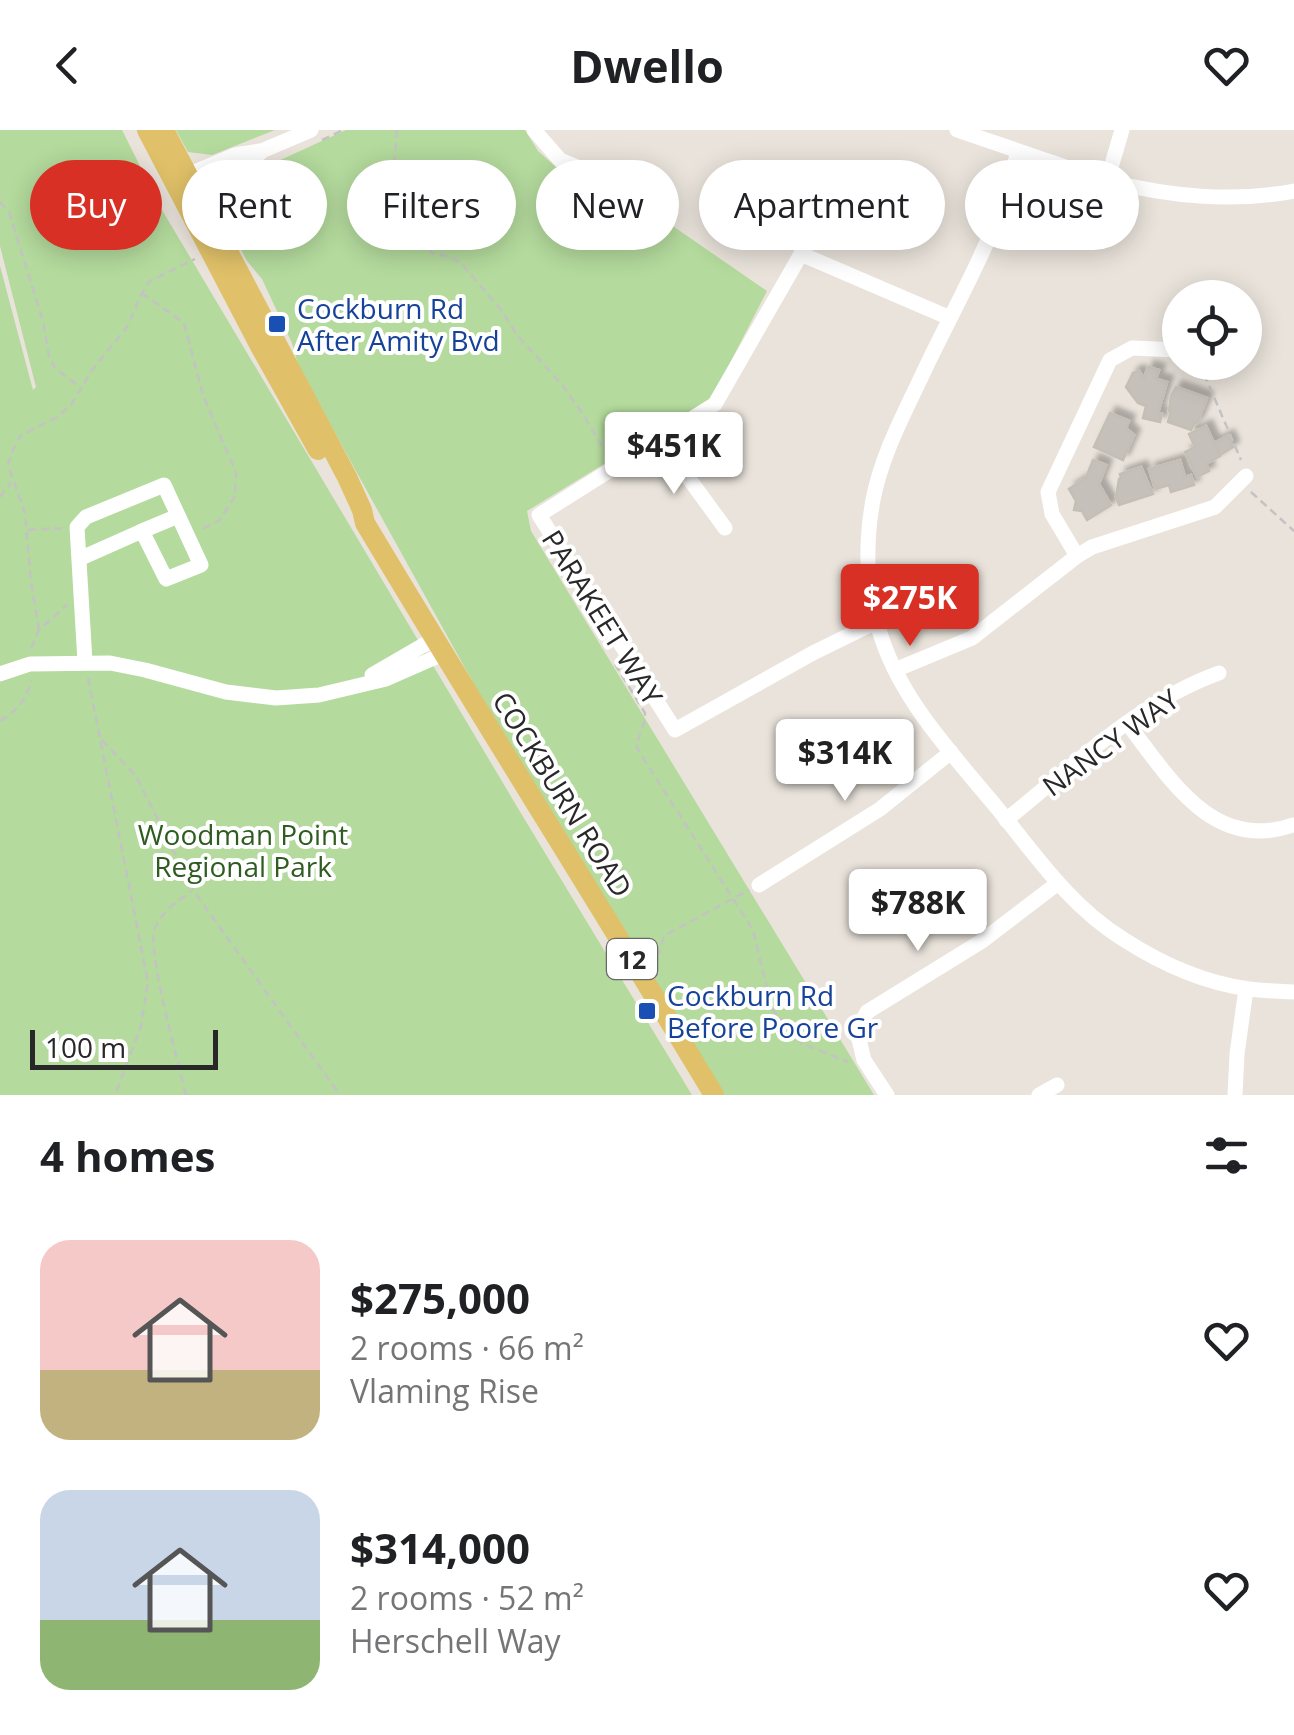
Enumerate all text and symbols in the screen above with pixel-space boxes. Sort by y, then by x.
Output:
text: Dwello [570,35,724,96]
icon: back [40,38,95,93]
icon: heart [1199,38,1254,93]
chip: Buy [30,160,162,250]
chip: Rent [182,160,327,250]
chip: Filters [347,160,516,250]
chip: New [536,160,679,250]
chip: Apartment [699,160,945,250]
chip: House [965,160,1139,250]
map controls [1162,280,1262,380]
button: locate [1162,280,1262,380]
place label: Cockburn Rd After Amity Bvd [297,289,500,359]
marker: Cockburn Rd After Amity Bvd [266,313,288,335]
pin: $451K [604,412,744,497]
text: $451K [627,423,721,466]
street label: PARAKEET WAY [534,522,672,712]
pin: $275K [840,564,980,649]
text: $275K [863,575,957,618]
street label: NANCY WAY [1034,680,1186,804]
street label: COCKBURN ROAD [485,684,641,904]
pin: $314K [775,719,915,804]
text: $314K [798,730,892,773]
park label: Woodman Point Regional Park [138,815,348,885]
pin: $788K [848,869,988,954]
text: $788K [871,880,965,923]
road number: 12 [607,939,657,979]
place label: Cockburn Rd Before Poore Gr [667,976,879,1046]
marker: Cockburn Rd Before Poore Gr [636,1000,658,1022]
scale bar [30,1025,218,1070]
text: 100 m [45,1028,126,1066]
text: 4 homes [40,1127,215,1184]
icon: filters [1199,1128,1254,1183]
text: $275,000 [350,1269,530,1326]
icon: home [120,1280,240,1400]
icon: heart [1199,1313,1254,1368]
text: 2 rooms · 66 m² [350,1326,584,1369]
text: Vlaming Rise [350,1369,539,1412]
text: $314,000 [350,1519,530,1576]
icon: home [120,1530,240,1650]
icon: heart [1199,1563,1254,1618]
text: 2 rooms · 52 m² [350,1576,584,1619]
text: Herschell Way [350,1619,561,1662]

